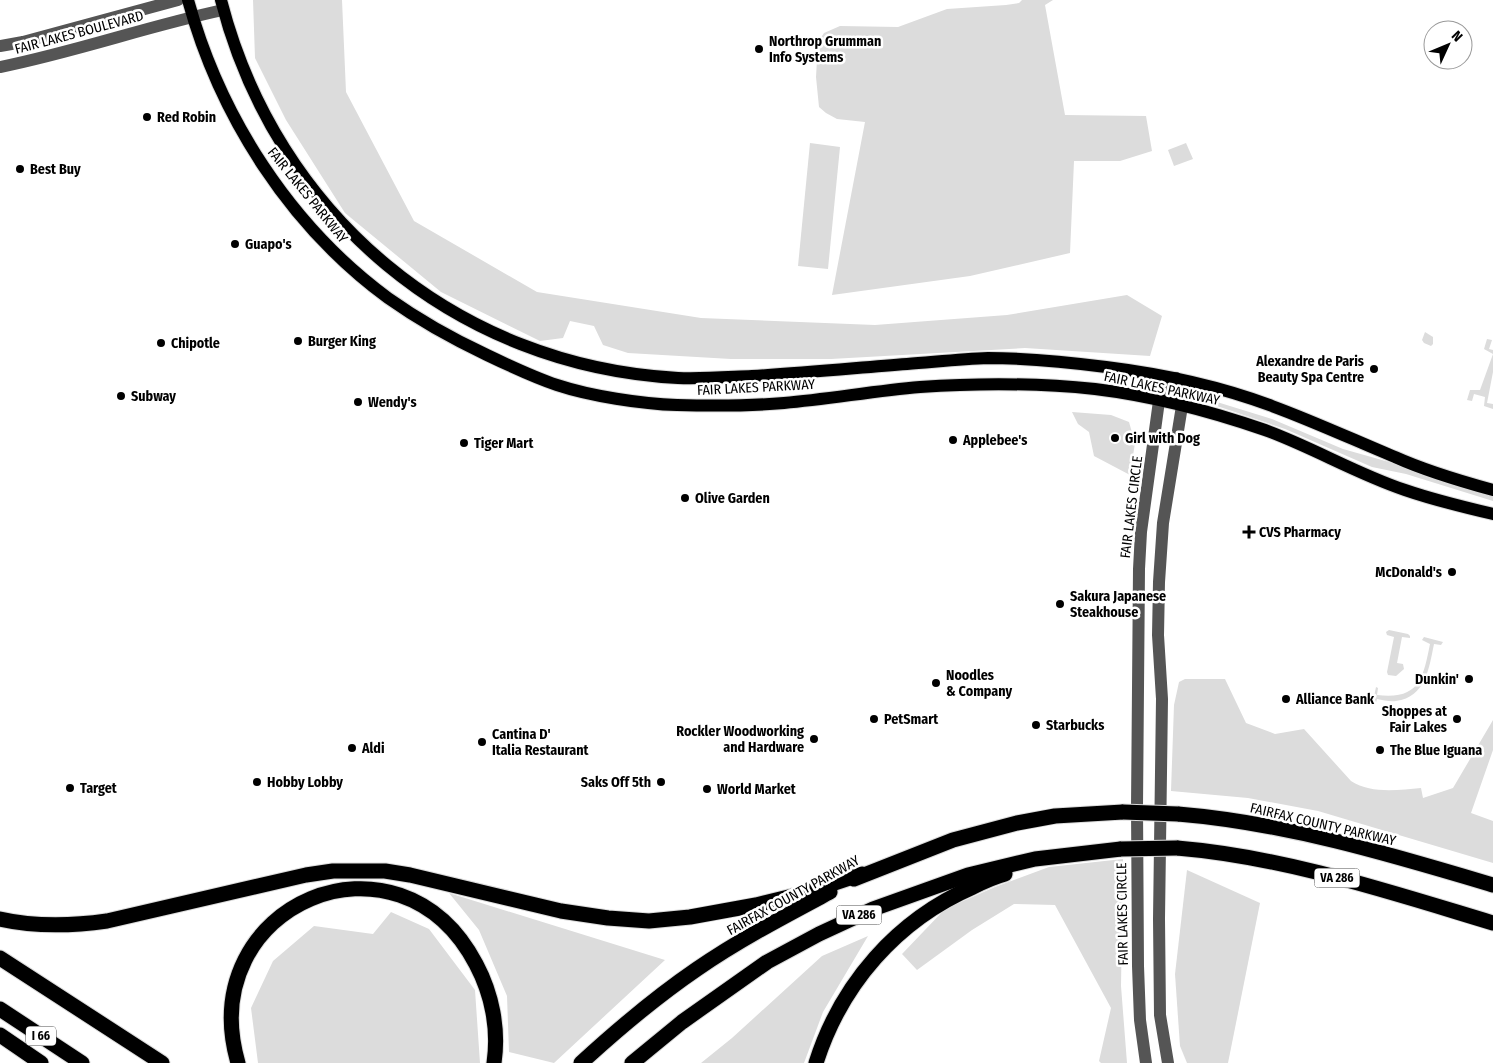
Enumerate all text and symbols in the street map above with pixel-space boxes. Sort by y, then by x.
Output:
street label: FAIR LAKES BOULEVARD [13,7,145,58]
north arrow [1423,20,1473,70]
text: N [1448,27,1466,45]
place label: Northrop Grumman Info Systems [769,33,881,66]
marker: Northrop Grumman Info Systems [753,43,765,55]
place label: Red Robin [157,109,216,126]
marker: Red Robin [141,111,153,123]
street label: FAIR LAKES PARKWAY [264,144,351,247]
place label: Best Buy [30,161,81,178]
marker: Best Buy [14,163,26,175]
place label: Guapo's [245,236,292,253]
marker: Guapo's [229,238,241,250]
place label: Burger King [308,333,376,350]
place label: Chipotle [171,335,220,352]
marker: Burger King [292,335,304,347]
marker: Chipotle [155,337,167,349]
place label: Alexandre de Paris Beauty Spa Centre [1255,353,1364,386]
marker: Alexandre de Paris Beauty Spa Centre [1368,363,1380,375]
street label: FAIR LAKES PARKWAY [1102,368,1221,409]
street label: FAIR LAKES PARKWAY [697,376,815,399]
place label: Subway [131,388,176,405]
marker: Subway [115,390,127,402]
place label: Wendy's [368,394,417,411]
marker: Wendy's [352,396,364,408]
place label: Girl with Dog [1125,430,1200,447]
place label: Applebee's [962,432,1027,449]
marker: Girl with Dog [1109,432,1121,444]
marker: Applebee's [947,434,959,446]
place label: Tiger Mart [474,435,534,452]
marker: Tiger Mart [458,437,470,449]
street label: FAIR LAKES CIRCLE [1117,454,1146,559]
place label: Olive Garden [695,490,770,507]
marker: Olive Garden [679,492,691,504]
place label: CVS Pharmacy [1259,524,1341,541]
marker: CVS Pharmacy [1243,526,1255,538]
place label: McDonald's [1375,564,1442,581]
marker: McDonald's [1446,566,1458,578]
place label: Sakura Japanese Steakhouse [1070,588,1166,621]
marker: Sakura Japanese Steakhouse [1054,598,1066,610]
place label: Noodles & Company [946,667,1013,700]
place label: Dunkin' [1415,671,1459,688]
marker: Dunkin' [1463,673,1475,685]
marker: Noodles & Company [930,677,942,689]
place label: Alliance Bank [1295,691,1375,708]
marker: Alliance Bank [1280,693,1292,705]
place label: Shoppes at Fair Lakes [1382,703,1448,736]
place label: PetSmart [884,711,939,728]
marker: PetSmart [868,713,880,725]
marker: Shoppes at Fair Lakes [1451,713,1463,725]
place label: Starbucks [1046,717,1104,734]
marker: Starbucks [1030,719,1042,731]
place label: Rockler Woodworking and Hardware [676,723,804,756]
place label: Cantina D' Italia Restaurant [492,726,590,759]
marker: Rockler Woodworking and Hardware [808,733,820,745]
marker: Cantina D' Italia Restaurant [476,736,488,748]
place label: Aldi [361,740,385,757]
marker: Aldi [346,742,358,754]
place label: The Blue Iguana [1390,742,1482,759]
marker: The Blue Iguana [1374,744,1386,756]
place label: Hobby Lobby [267,774,343,791]
place label: Saks Off 5th [581,774,651,791]
marker: Hobby Lobby [251,776,263,788]
marker: Saks Off 5th [655,776,667,788]
place label: Target [80,780,118,797]
place label: World Market [717,781,797,798]
marker: Target [64,782,76,794]
marker: World Market [701,783,713,795]
street label: FAIRFAX COUNTY PARKWAY [1248,799,1397,850]
street label: FAIRFAX COUNTY PARKWAY [724,852,863,939]
street label: FAIR LAKES CIRCLE [1113,862,1132,966]
road number: VA 286 [1314,868,1360,888]
road number: VA 286 [836,906,882,924]
road number: I 66 [26,1026,56,1046]

